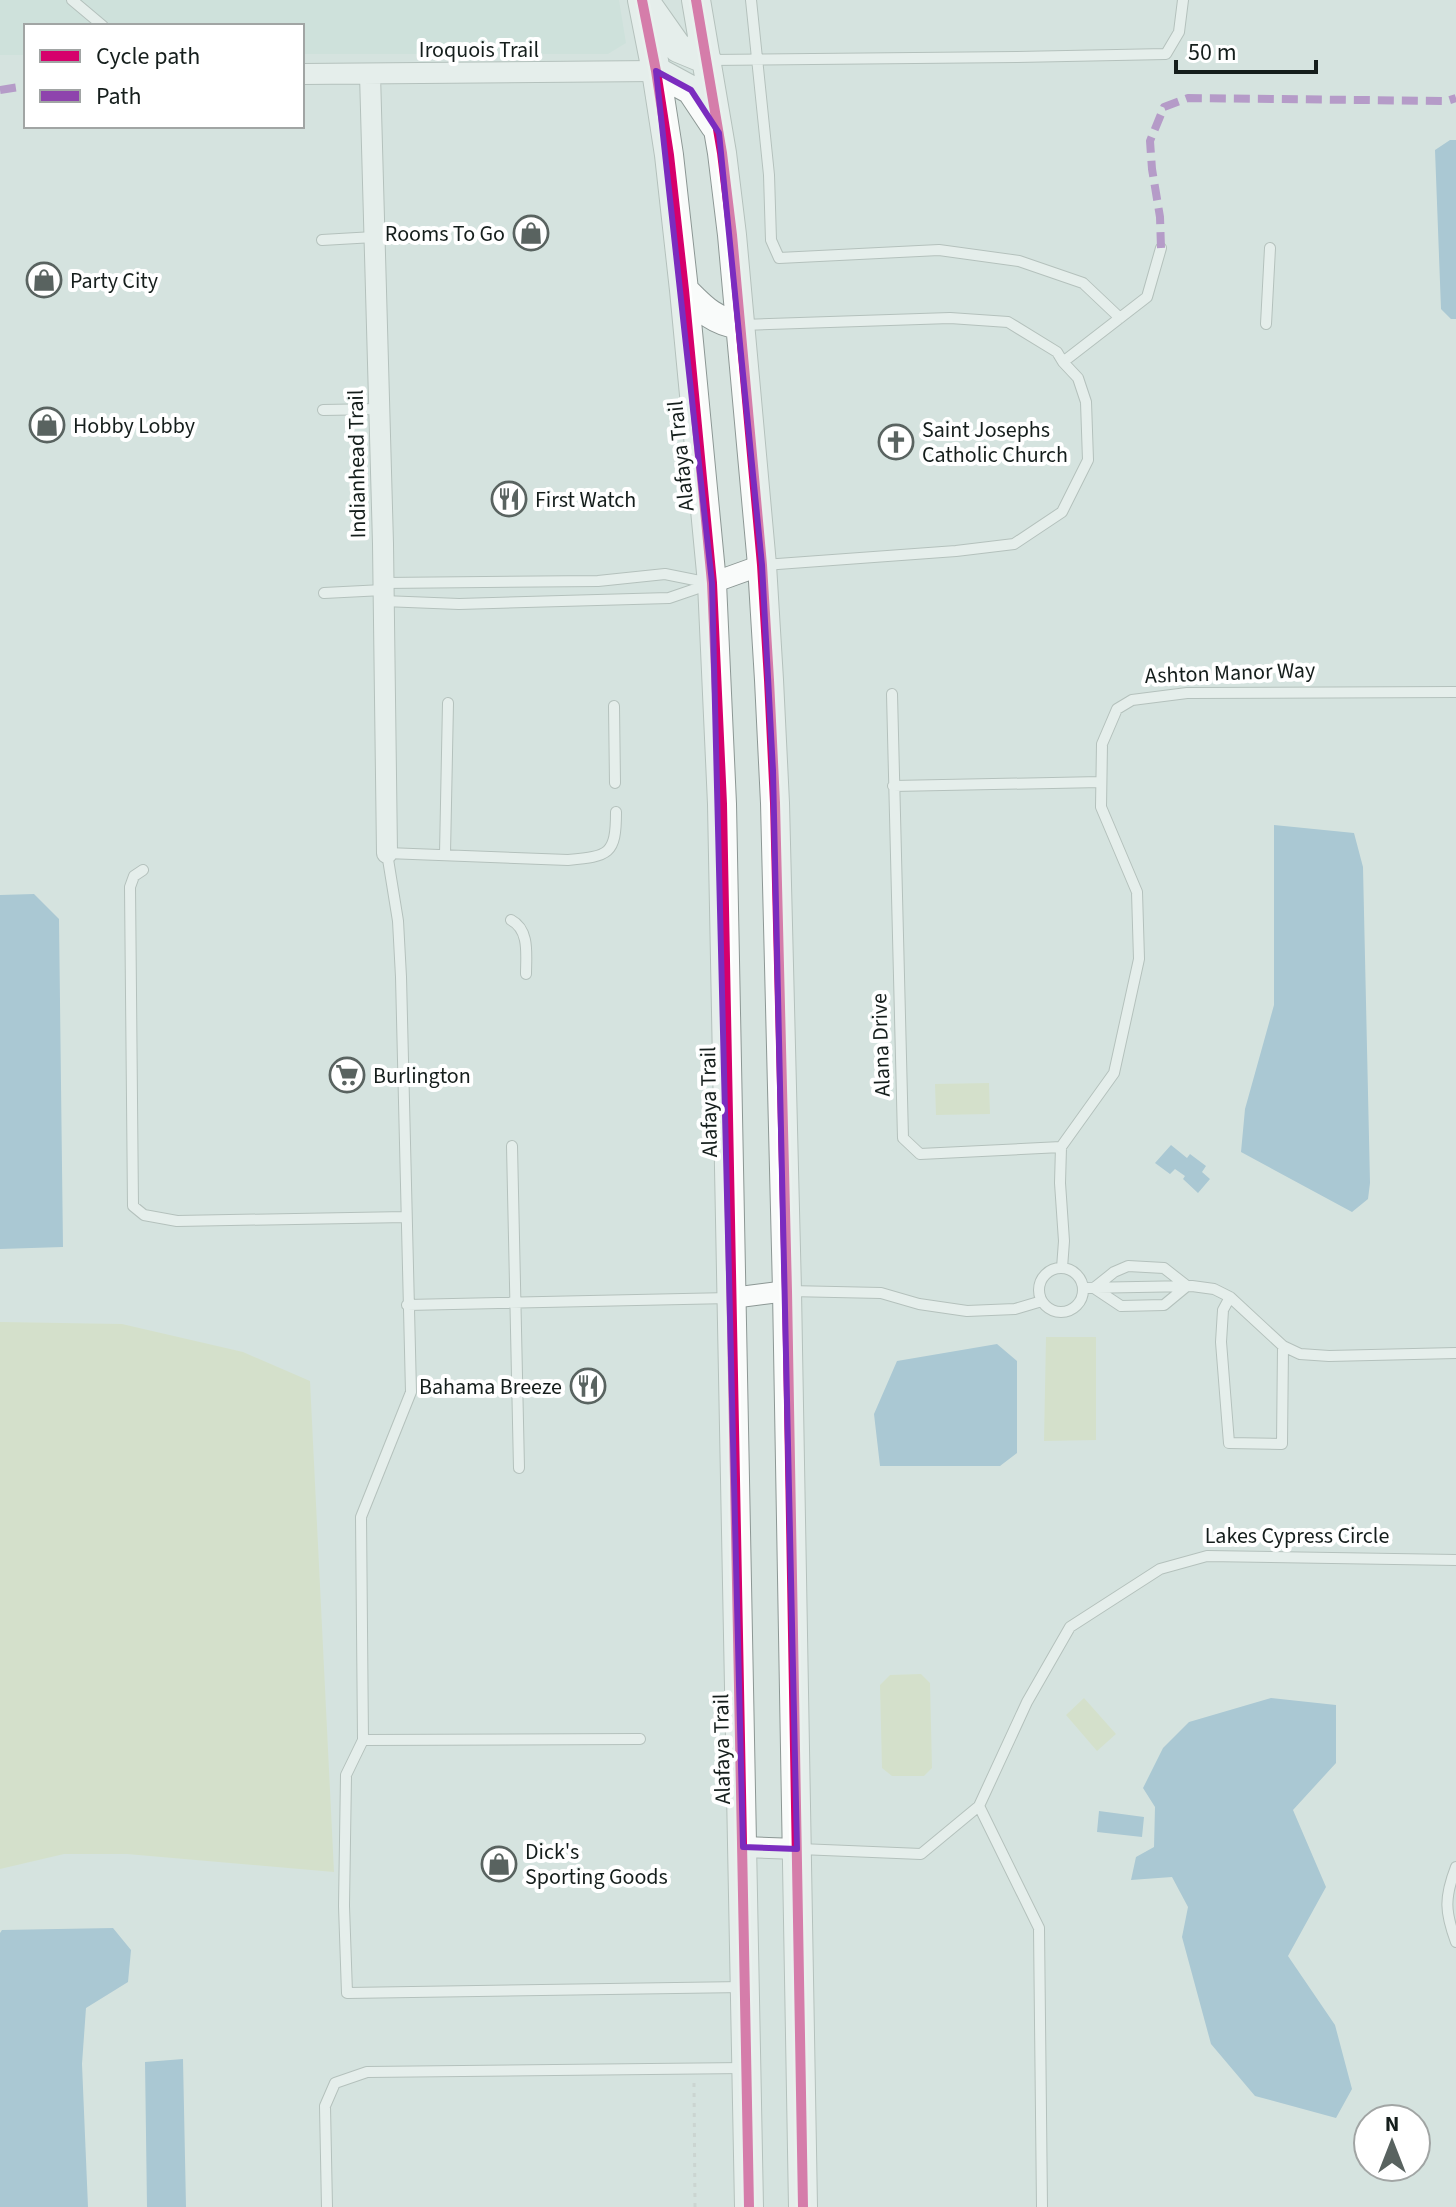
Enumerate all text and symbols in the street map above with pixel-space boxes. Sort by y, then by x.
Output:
legend [24,24,304,128]
scale bar [1176,24,1316,74]
street label: Iroquois Trail [419,34,539,66]
text: 50 m [1188,35,1237,70]
text: Cycle path [96,39,200,74]
text: Path [96,79,142,114]
shop icon: Rooms To Go [512,214,550,252]
place label: Rooms To Go [385,218,505,250]
shop icon: Party City [25,261,63,299]
place label: Party City [70,265,159,297]
street label: Indianhead Trail [340,389,374,539]
street label: Alafaya Trail [659,399,703,513]
shop icon: Hobby Lobby [28,406,66,444]
place label: Hobby Lobby [73,410,196,442]
place label: Saint Josephs Catholic Church [922,414,1068,471]
church icon: Saint Josephs Catholic Church [877,423,915,461]
restaurant icon: First Watch [490,480,528,518]
place label: First Watch [535,484,636,516]
street label: Ashton Manor Way [1144,654,1317,692]
street label: Alana Drive [863,992,899,1097]
street label: Alafaya Trail [692,1046,726,1158]
supermarket icon: Burlington [328,1056,366,1094]
place label: Burlington [373,1060,471,1092]
restaurant icon: Bahama Breeze [569,1367,607,1405]
place label: Bahama Breeze [419,1371,562,1403]
street label: Lakes Cypress Circle [1205,1520,1389,1552]
street label: Alafaya Trail [705,1693,739,1805]
place label: Dick's Sporting Goods [525,1836,668,1893]
shop icon: Dick's Sporting Goods [480,1845,518,1883]
north arrow [1352,2103,1432,2183]
text: N [1385,2108,1399,2140]

